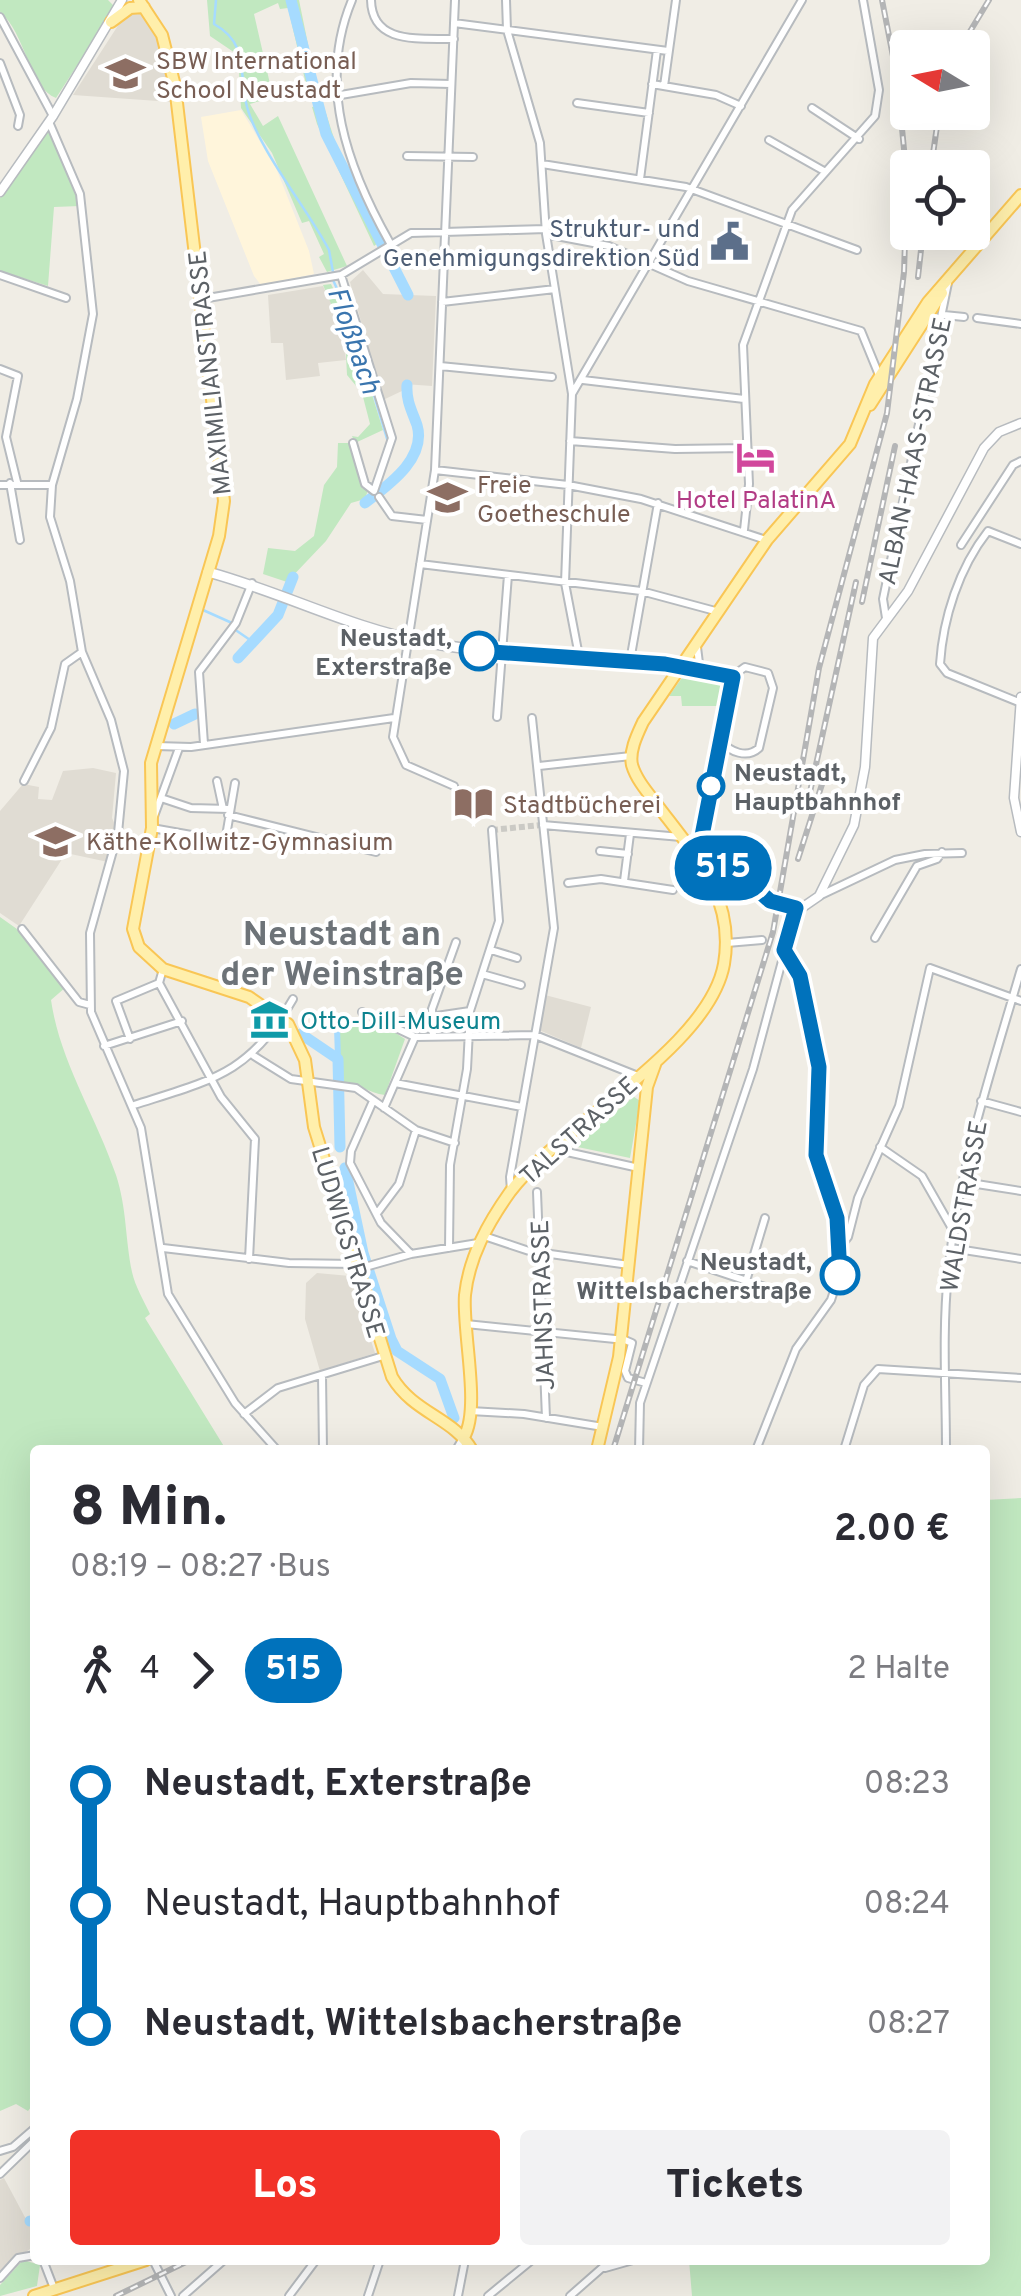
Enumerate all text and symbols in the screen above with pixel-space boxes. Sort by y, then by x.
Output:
north arrow [890,30,990,130]
map controls [890,30,990,250]
place label: SBW International School Neustadt [156,47,357,108]
school or university icon: SBW International School Neustadt [105,53,147,95]
button: locate [890,150,990,250]
place label: Struktur- und Genehmigungsdirektion Süd [383,215,700,276]
public building icon: Struktur- und Genehmigungsdirektion Süd [709,221,751,263]
street label: MAXIMILIANSTRASSE [183,249,241,497]
water label: Floßbach [317,283,387,399]
street label: ALBAN-HAAS-STRASSE [873,315,961,588]
hotel icon: Hotel PalatinA [735,437,777,479]
place label: Freie Goetheschule [477,471,630,532]
school or university icon: Freie Goetheschule [426,477,468,519]
place label: Hotel PalatinA [676,486,836,518]
place label: Neustadt, Exterstraße [315,624,452,685]
marker: Neustadt, Exterstraße [460,632,498,670]
place label: Neustadt, Hauptbahnhof [734,759,900,820]
marker: Neustadt, Hauptbahnhof [698,773,724,799]
library icon: Stadtbücherei [452,783,494,825]
place label: Stadtbücherei [503,791,661,823]
school or university icon: Käthe-Kollwitz-Gymnasium [35,820,77,862]
place label: Käthe-Kollwitz-Gymnasium [86,828,393,860]
line badge: 515 [666,836,780,900]
text: 515 [695,846,751,890]
district label: Neustadt an der Weinstraße [220,914,464,998]
museum icon: Otto-Dill-Museum [249,999,291,1041]
place label: Otto-Dill-Museum [300,1007,501,1039]
street label: TALSTRASSE [514,1071,646,1194]
street label: WALDSTRASSE [935,1118,997,1295]
street label: LUDWIGSTRASSE [302,1143,390,1342]
street label: JAHNSTRASSE [526,1219,564,1391]
place label: Neustadt, Wittelsbacherstraße [576,1248,812,1309]
marker: Neustadt, Wittelsbacherstraße [821,1256,859,1294]
text: 8 Min. [70,1475,227,1545]
text: 2.00 € [834,1506,950,1555]
text: 08:19 – 08:27 · Bus [70,1548,331,1588]
icon: walk [70,1643,125,1698]
icon: forward [175,1643,230,1698]
text: 515 [265,1648,322,1692]
text: 4 [140,1650,160,1690]
text: 2 Halte [847,1650,950,1690]
text: Neustadt, Exterstraße [144,1761,532,1810]
text: 08:23 [864,1765,950,1805]
text: Neustadt, Hauptbahnhof [144,1881,560,1930]
text: 08:24 [864,1885,950,1925]
text: Neustadt, Wittelsbacherstraße [144,2001,682,2050]
text: 08:27 [867,2005,950,2045]
button: Los [70,2130,500,2245]
button: Tickets [520,2130,950,2245]

